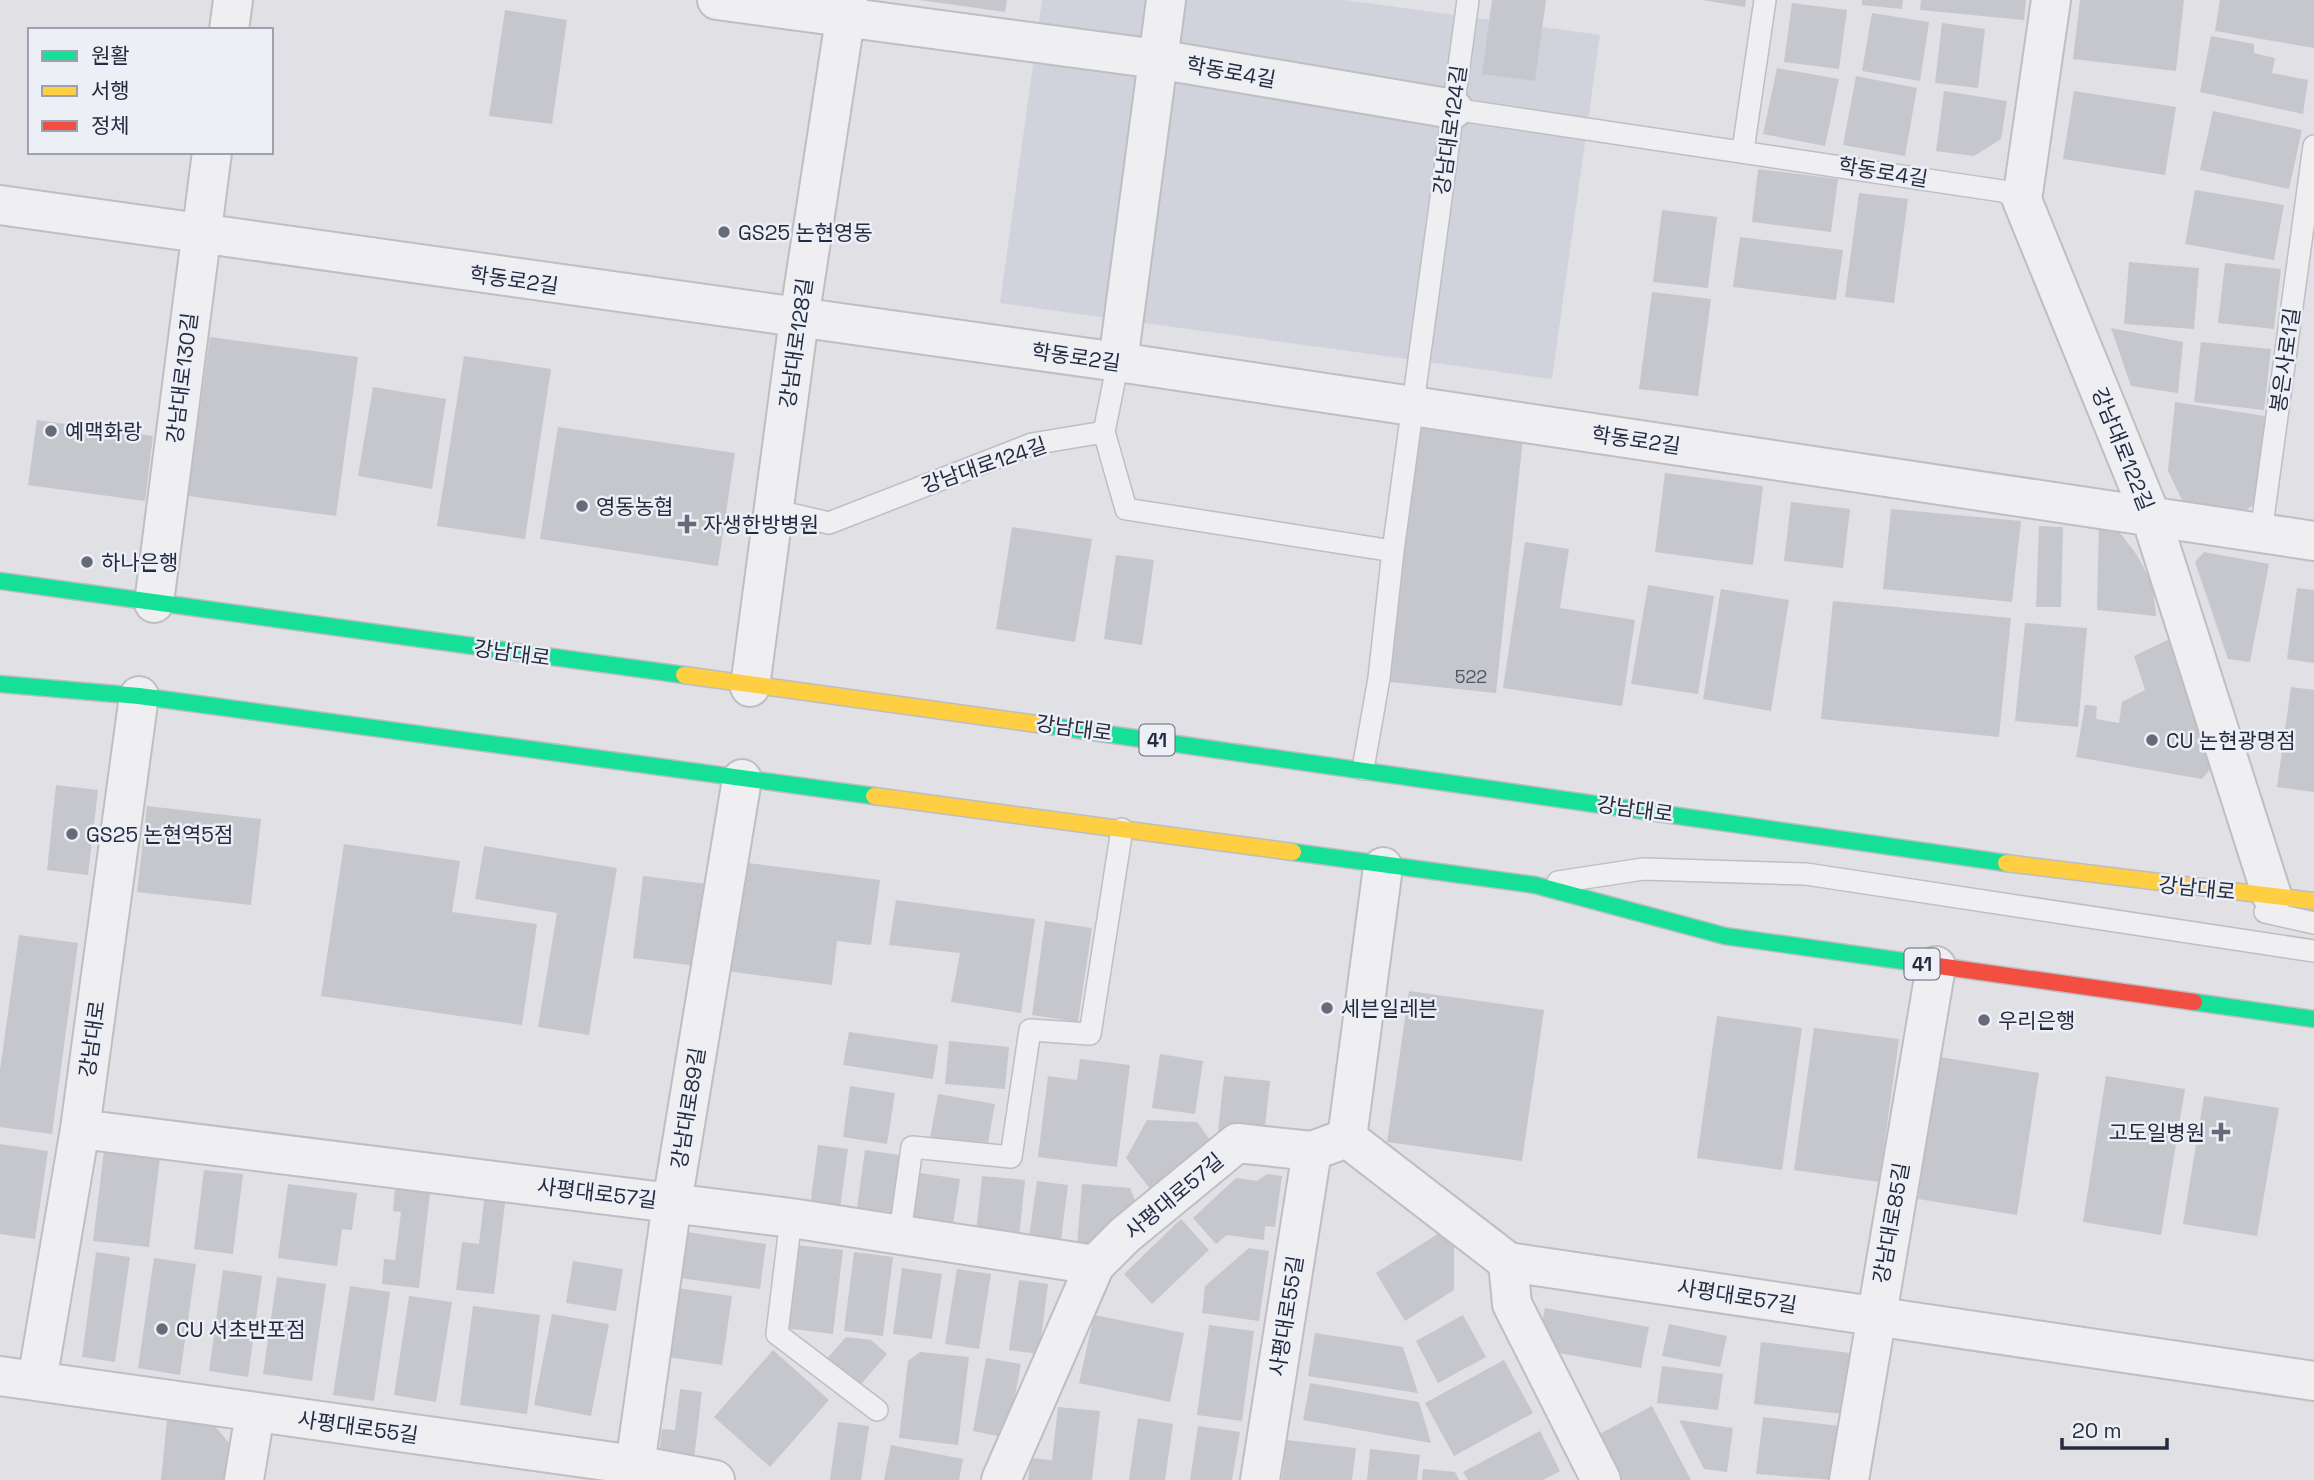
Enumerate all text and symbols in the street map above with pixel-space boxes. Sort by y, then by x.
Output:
legend [28,28,273,154]
text: 원활 [91,42,130,69]
street label: 학동로4길 [1184,51,1278,93]
street label: 강남대로124길 [1428,63,1472,197]
text: 서행 [91,77,130,104]
text: 정체 [91,112,130,139]
street label: 학동로4길 [1836,152,1930,192]
place label: GS25 논현영동 [738,219,873,246]
marker: GS25 논현영동 [716,224,732,240]
street label: 학동로2길 [468,260,560,300]
street label: 강남대로128길 [774,276,818,410]
street label: 봉은사로1길 [2264,306,2306,414]
street label: 강남대로130길 [161,311,203,445]
street label: 학동로2길 [1030,337,1122,377]
street label: 강남대로122길 [2086,383,2160,515]
place label: 예맥화랑 [65,418,142,445]
street label: 학동로2길 [1590,420,1682,460]
marker: 예맥화랑 [43,423,59,439]
street label: 강남대로124길 [918,431,1050,499]
place label: 영동농협 [596,493,673,520]
marker: 영동농협 [574,498,590,514]
place label: 자생한방병원 [703,511,819,538]
marker: 자생한방병원 [677,514,697,534]
place label: 하나은행 [101,549,178,576]
marker: 하나은행 [79,554,95,570]
street label: 강남대로 [472,634,552,672]
house number: 522 [1455,665,1487,688]
street label: 강남대로 [1034,709,1114,747]
road number: 41 [1140,724,1174,755]
place label: CU 논현광명점 [2166,727,2295,754]
marker: CU 논현광명점 [2144,732,2160,748]
street label: 강남대로 [1595,790,1675,828]
place label: GS25 논현역5점 [86,821,233,848]
marker: GS25 논현역5점 [64,826,80,842]
street label: 강남대로 [2157,871,2237,905]
road number: 41 [1904,948,1940,980]
place label: 세븐일레븐 [1341,995,1438,1022]
street label: 강남대로 [73,999,111,1079]
marker: 세븐일레븐 [1319,1000,1335,1016]
place label: 우리은행 [1998,1007,2075,1034]
marker: 우리은행 [1976,1012,1992,1028]
street label: 강남대로89길 [665,1045,711,1171]
place label: 고도일병원 [2108,1119,2205,1146]
marker: 고도일병원 [2211,1122,2231,1142]
street label: 사평대로57길 [1119,1147,1229,1245]
street label: 강남대로85길 [1867,1160,1915,1286]
street label: 사평대로57길 [535,1172,659,1214]
street label: 사평대로55길 [1263,1254,1309,1378]
street label: 사평대로57길 [1675,1273,1799,1319]
place label: CU 서초반포점 [176,1316,305,1343]
marker: CU 서초반포점 [154,1321,170,1337]
street label: 사평대로55길 [296,1405,420,1449]
scale bar [2062,1406,2167,1450]
text: 20 m [2072,1417,2122,1444]

